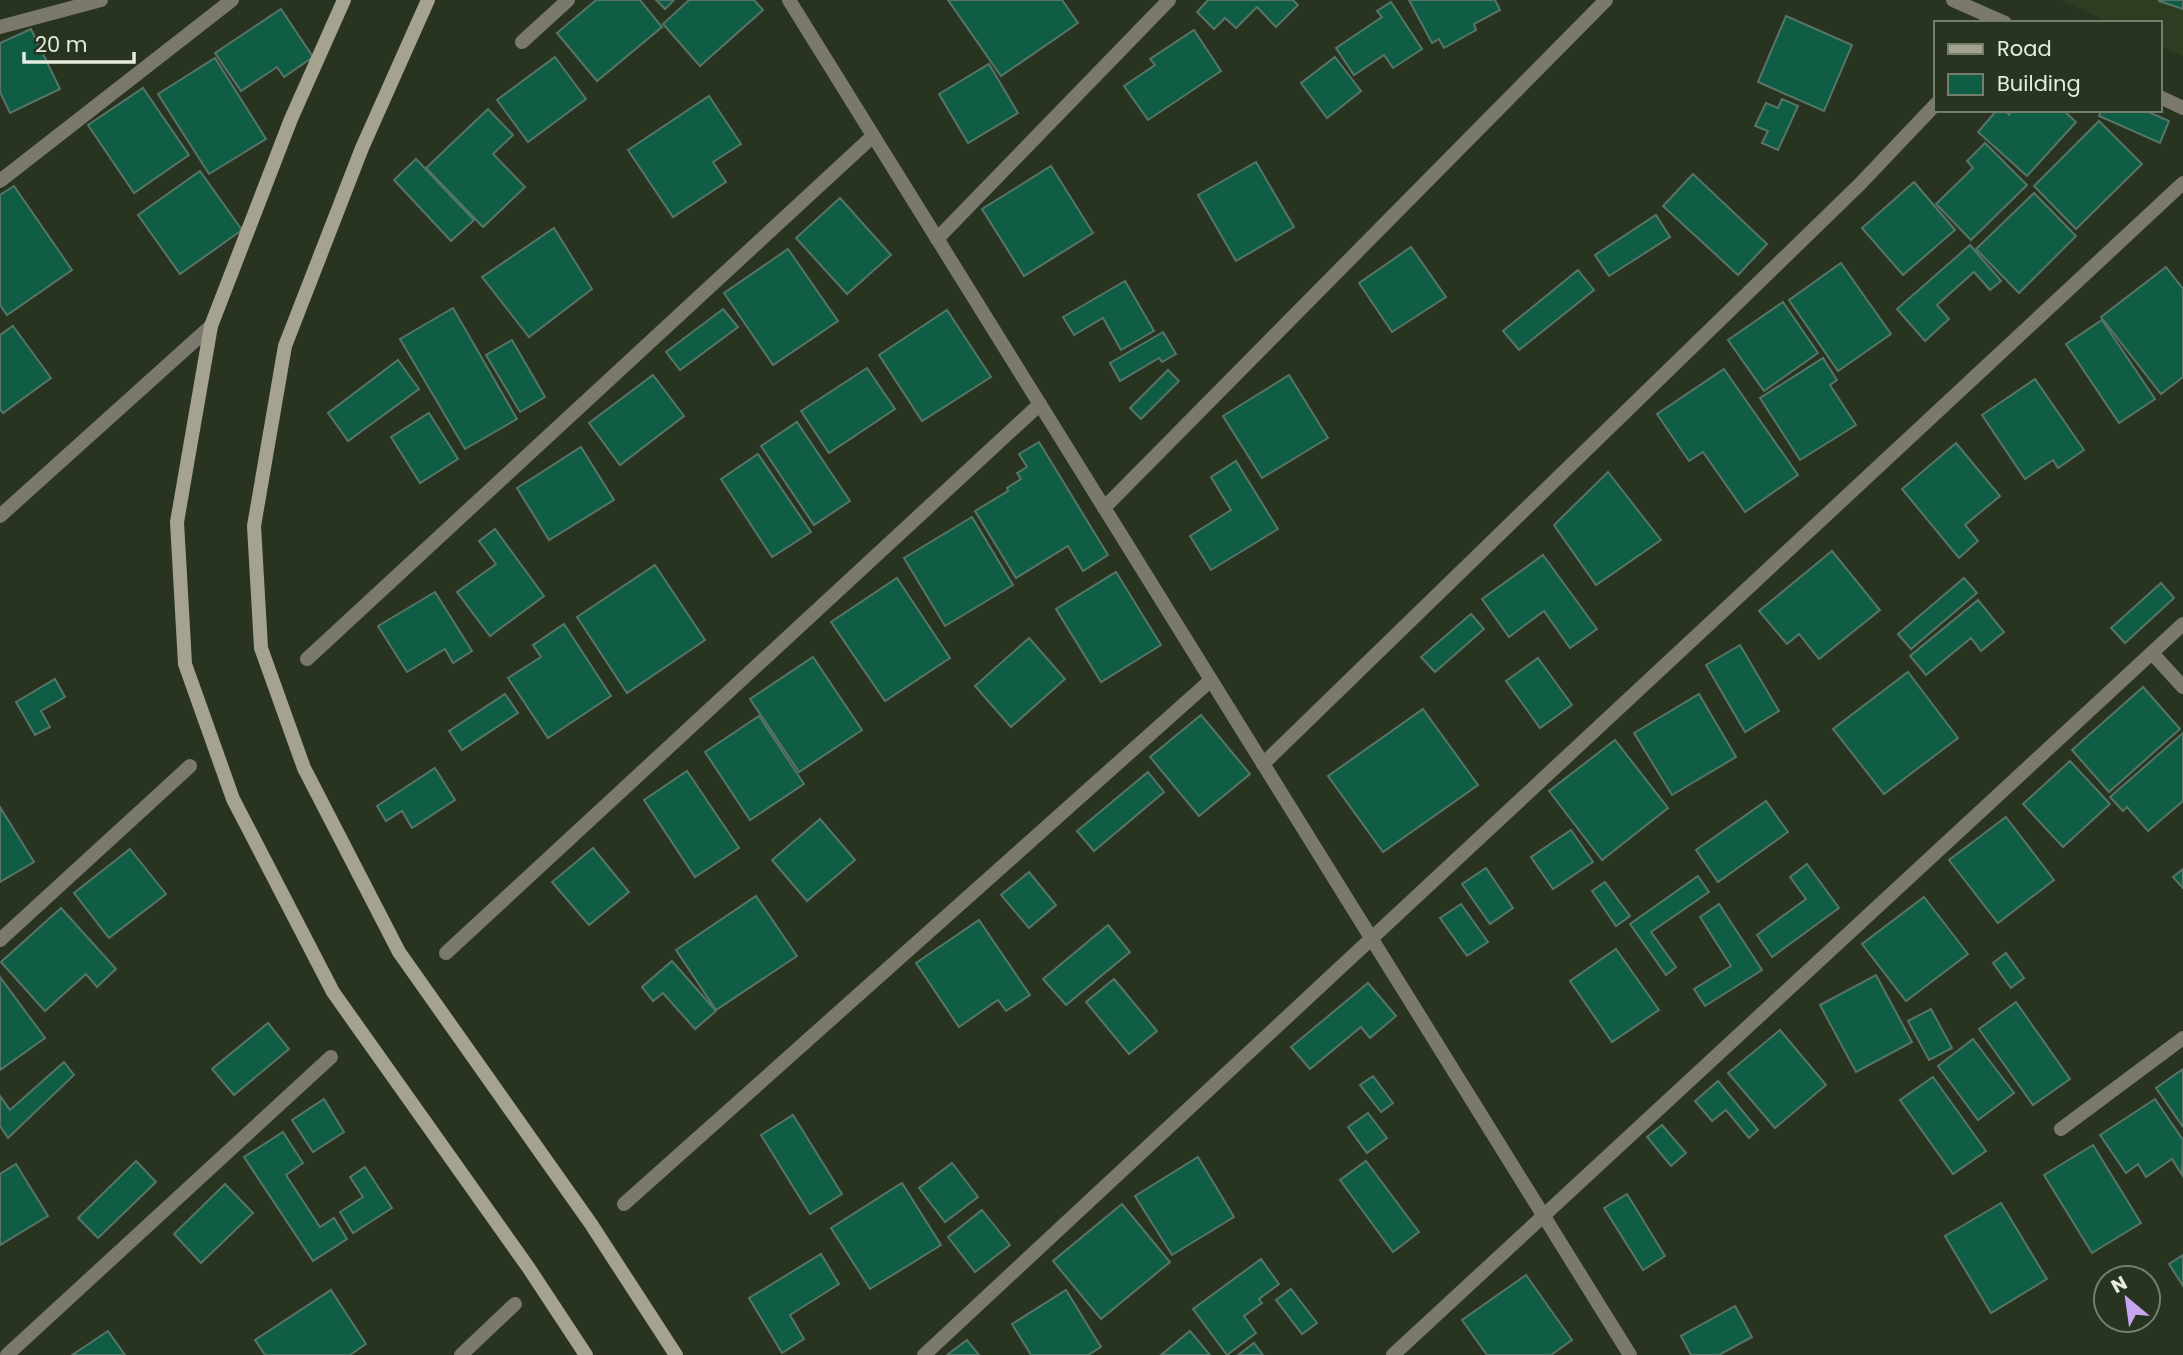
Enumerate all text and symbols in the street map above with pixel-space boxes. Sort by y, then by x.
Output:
scale bar [24,21,135,65]
legend [1934,21,2162,112]
text: 20 m [35,30,88,59]
text: Road [1997,34,2052,63]
text: Building [1997,69,2081,98]
north arrow [2092,1264,2162,1334]
text: N [2106,1269,2132,1300]

